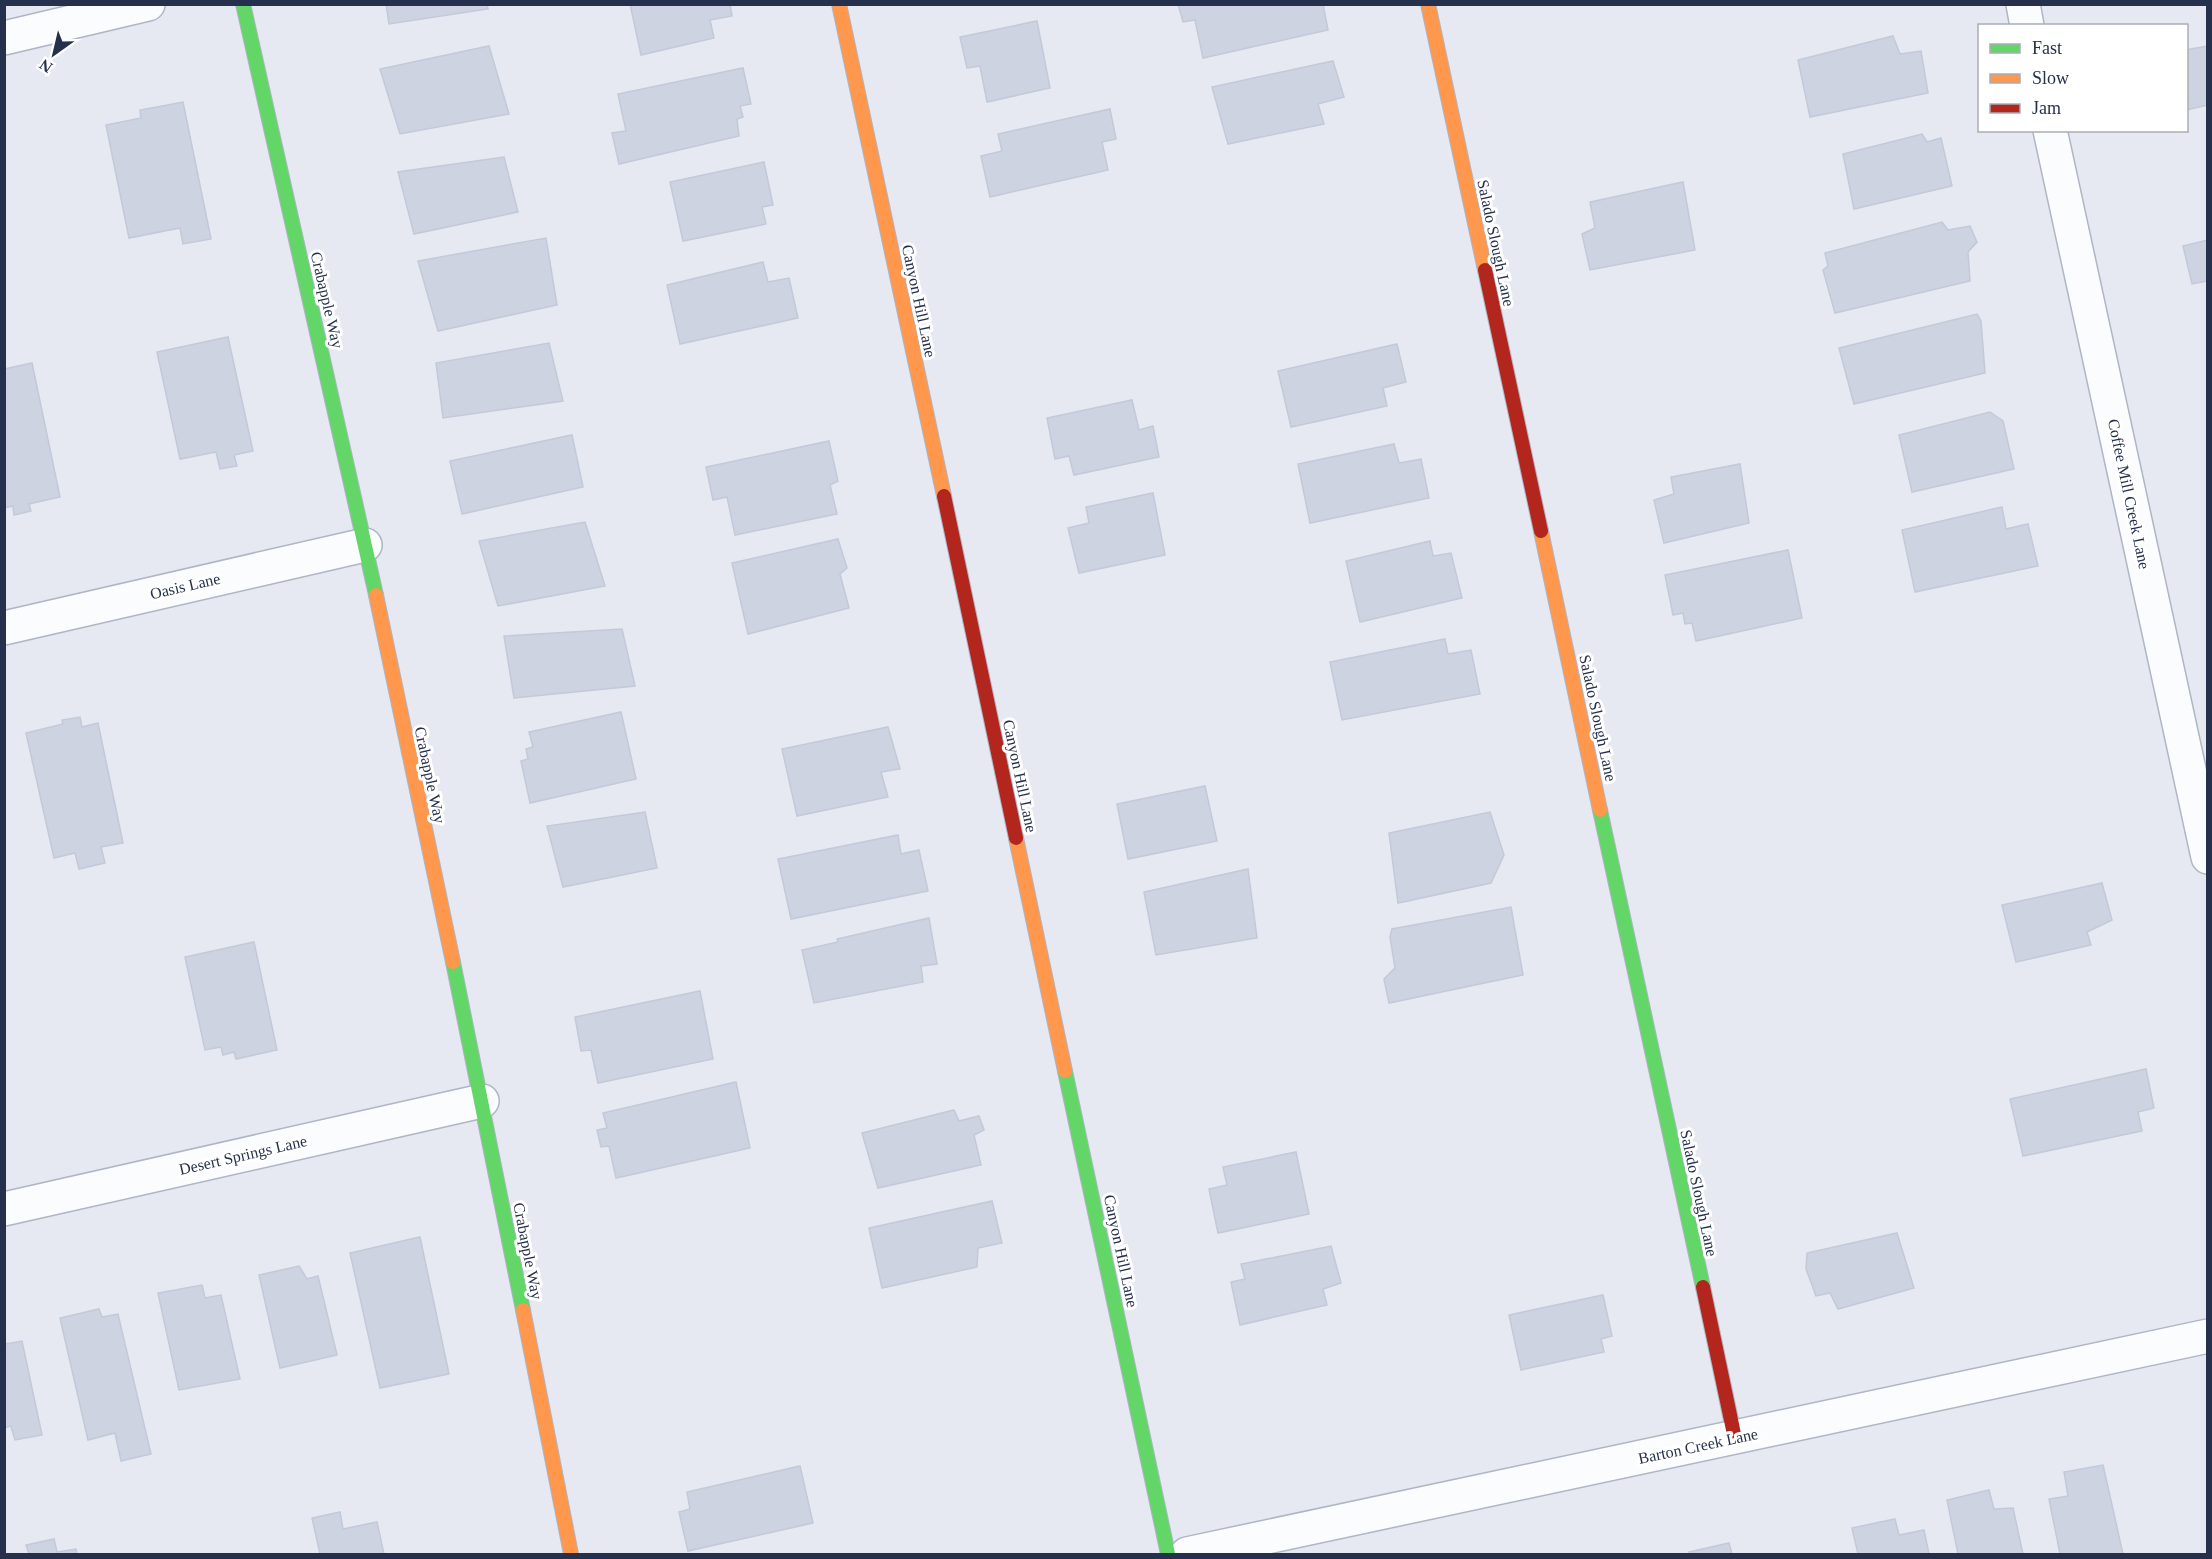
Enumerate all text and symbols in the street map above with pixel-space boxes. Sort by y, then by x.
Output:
north arrow [24,24,84,84]
legend [1978,24,2188,132]
text: Fast [2032,38,2062,58]
text: N [36,55,55,76]
text: Slow [2032,68,2069,88]
text: Jam [2032,98,2061,118]
street label: Salado Slough Lane [1473,178,1518,308]
street label: Canyon Hill Lane [898,243,939,359]
street label: Crabapple Way [307,250,346,350]
street label: Coffee Mill Creek Lane [2105,417,2153,571]
street label: Oasis Lane [148,570,222,602]
street label: Salado Slough Lane [1575,653,1620,783]
street label: Canyon Hill Lane [999,718,1040,834]
street label: Crabapple Way [410,725,449,825]
street label: Salado Slough Lane [1676,1128,1721,1258]
street label: Desert Springs Lane [177,1132,309,1179]
street label: Canyon Hill Lane [1100,1193,1141,1309]
street label: Crabapple Way [509,1201,546,1301]
street label: Barton Creek Lane [1637,1425,1759,1467]

